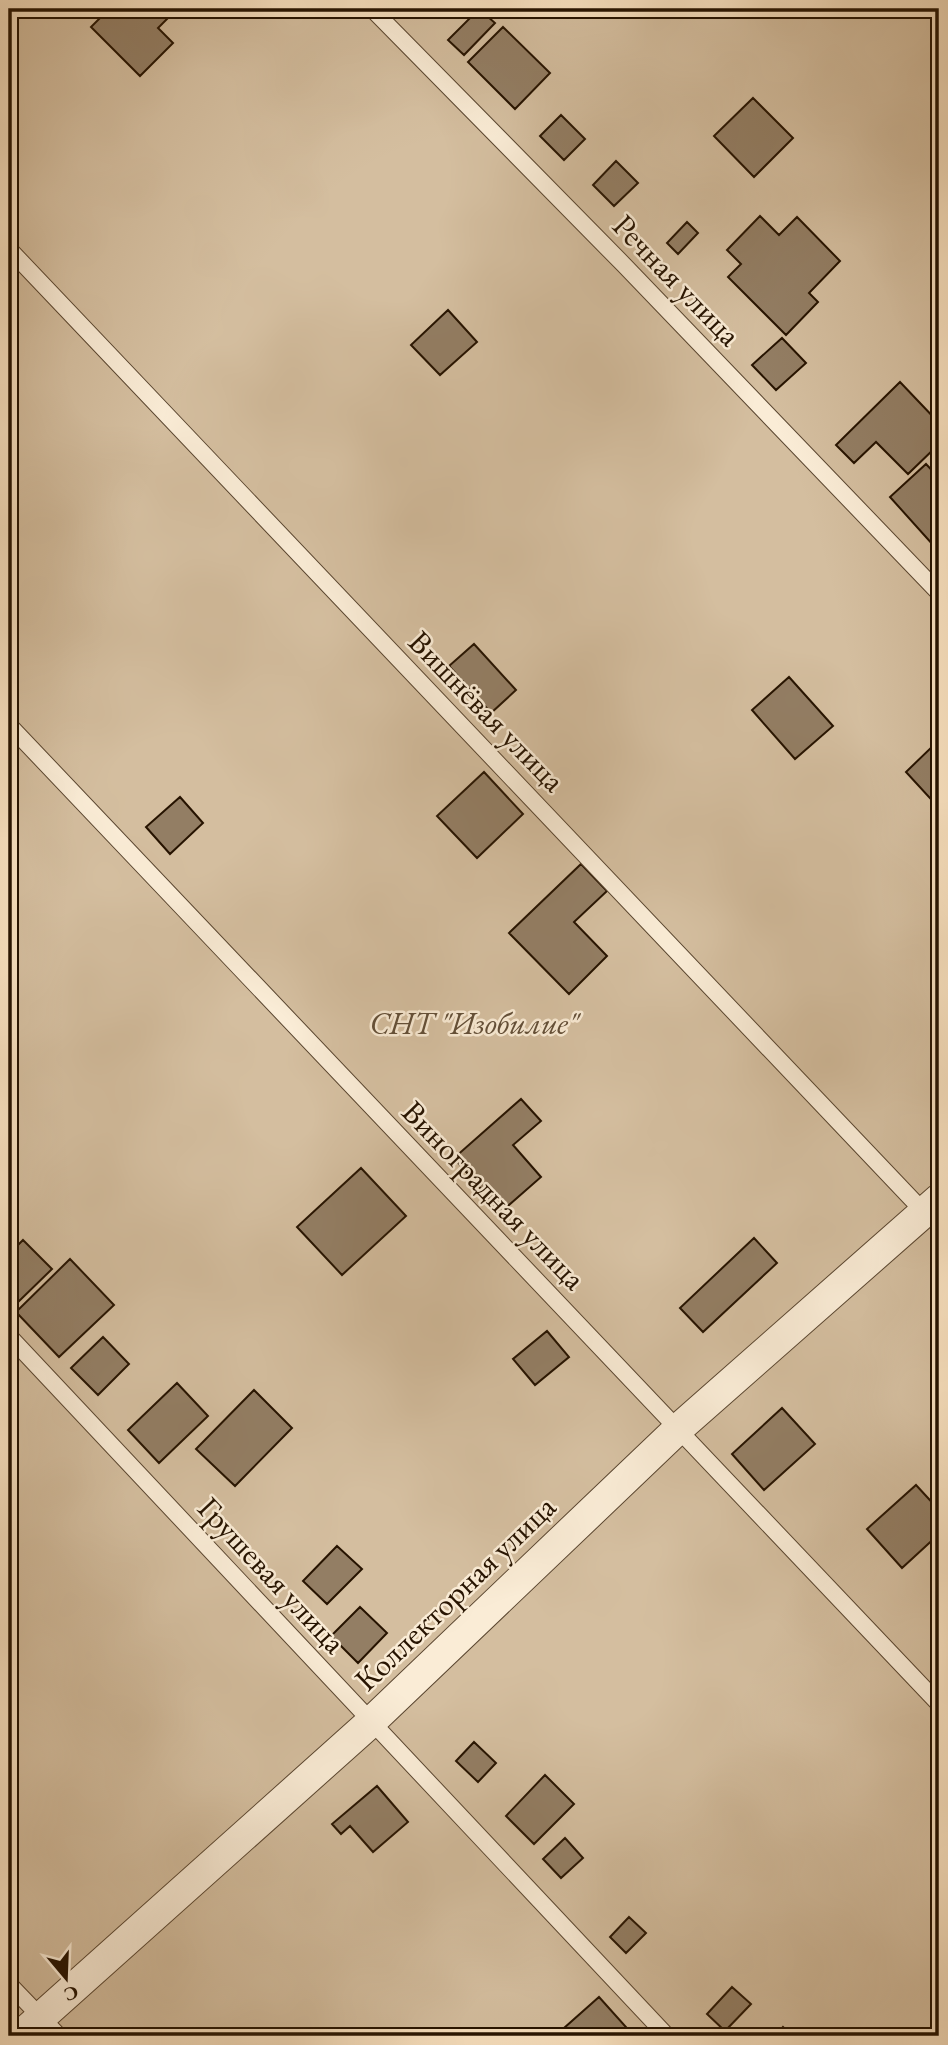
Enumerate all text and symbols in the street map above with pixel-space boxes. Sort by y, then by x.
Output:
street label: Речная улица [604,205,751,355]
street label: Вишнёвая улица [399,621,575,801]
park label: СНТ "Изобилие" [369,1002,582,1044]
street label: Виноградная улица [393,1091,595,1299]
street label: Коллекторная улица [345,1486,565,1700]
street label: Грушевая улица [189,1488,356,1662]
north arrow [32,1944,102,2014]
text: С [61,1980,82,2008]

